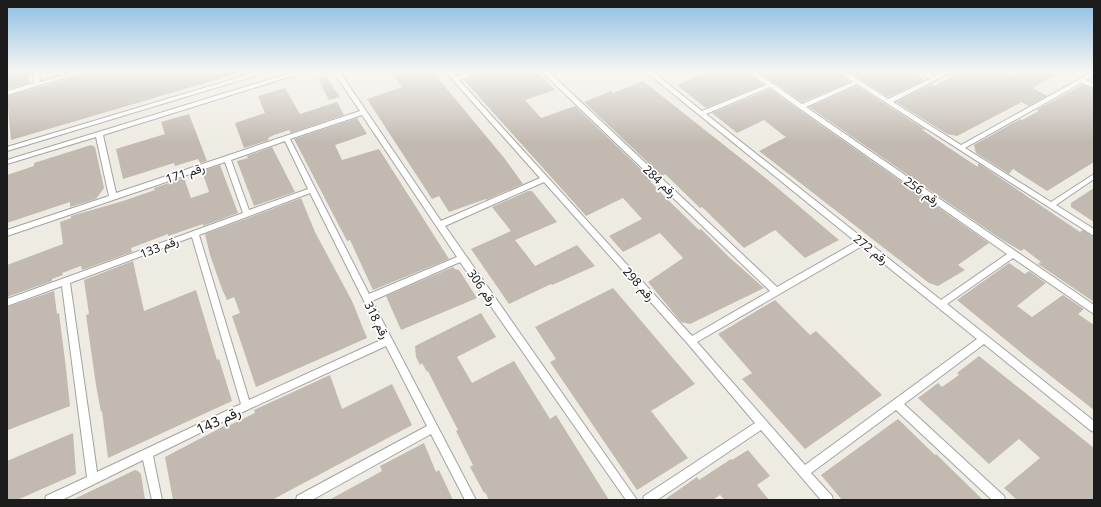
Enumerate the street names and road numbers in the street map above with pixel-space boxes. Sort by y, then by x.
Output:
street label: رقم 171 [163,159,207,187]
street label: رقم 284 [640,161,680,201]
street label: رقم 256 [901,173,943,209]
street label: رقم 272 [850,230,892,268]
street label: رقم 133 [137,232,181,262]
street label: رقم 298 [619,263,659,305]
street label: رقم 306 [464,266,500,308]
street label: رقم 318 [360,298,394,342]
street label: رقم 143 [193,401,243,438]

